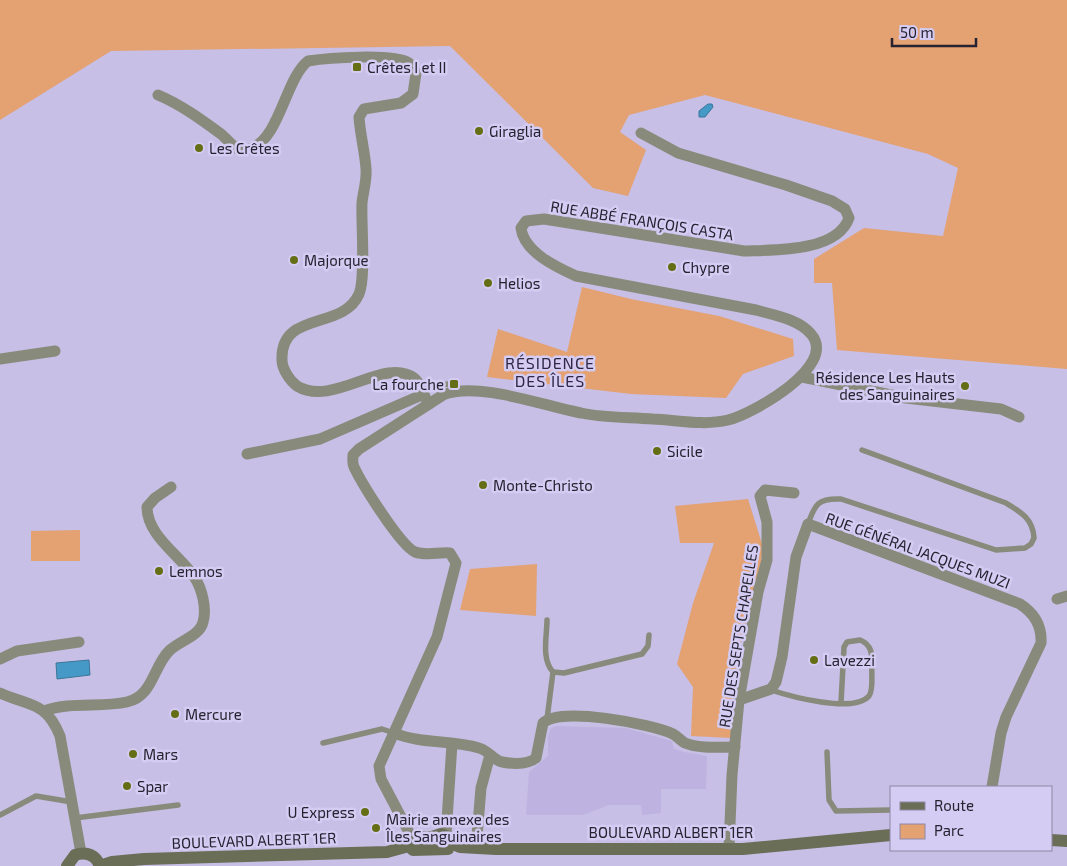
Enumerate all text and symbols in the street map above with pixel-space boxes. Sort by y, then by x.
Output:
scale bar [892,15,976,47]
text: 50 m [900,23,934,41]
place label: Crêtes I et II [367,58,446,76]
marker: Crêtes I et II [351,61,363,73]
place label: Giraglia [489,122,541,140]
marker: Giraglia [473,125,485,137]
place label: Les Crêtes [209,139,280,157]
marker: Les Crêtes [193,142,205,154]
street label: RUE ABBÉ FRANÇOIS CASTA [549,197,735,244]
place label: Majorque [304,251,369,270]
marker: Majorque [288,254,300,266]
place label: Chypre [682,258,730,276]
marker: Chypre [666,261,678,273]
place label: Helios [498,274,540,292]
marker: Helios [482,277,494,289]
district label: RÉSIDENCE DES ÎLES [505,353,595,390]
place label: Résidence Les Hauts des Sanguinaires [816,368,955,403]
place label: La fourche [372,375,444,393]
marker: La fourche [448,378,460,390]
marker: Résidence Les Hauts des Sanguinaires [959,380,971,392]
place label: Sicile [667,442,703,460]
marker: Sicile [651,445,663,457]
place label: Monte-Christo [493,476,593,494]
marker: Monte-Christo [477,479,489,491]
street label: RUE GÉNÉRAL JACQUES MUZI [823,508,1013,593]
street label: RUE DES SEPTS CHAPELLES [715,543,761,729]
place label: Lemnos [169,562,223,580]
marker: Lemnos [153,565,165,577]
place label: Lavezzi [824,651,875,669]
marker: Lavezzi [808,654,820,666]
place label: Mercure [185,705,242,723]
marker: Mercure [169,708,181,720]
place label: Mars [143,745,178,763]
marker: Mars [127,748,139,760]
place label: Spar [137,777,168,795]
marker: Spar [121,780,133,792]
legend [890,786,1052,851]
text: Route [934,796,974,814]
place label: U Express [288,803,355,821]
marker: U Express [359,806,371,818]
place label: Mairie annexe des Îles Sanguinaires [385,810,509,845]
text: Parc [934,821,964,839]
marker: Mairie annexe des Îles Sanguinaires [370,822,382,834]
street label: BOULEVARD ALBERT 1ER [589,823,753,841]
street label: BOULEVARD ALBERT 1ER [171,828,337,852]

